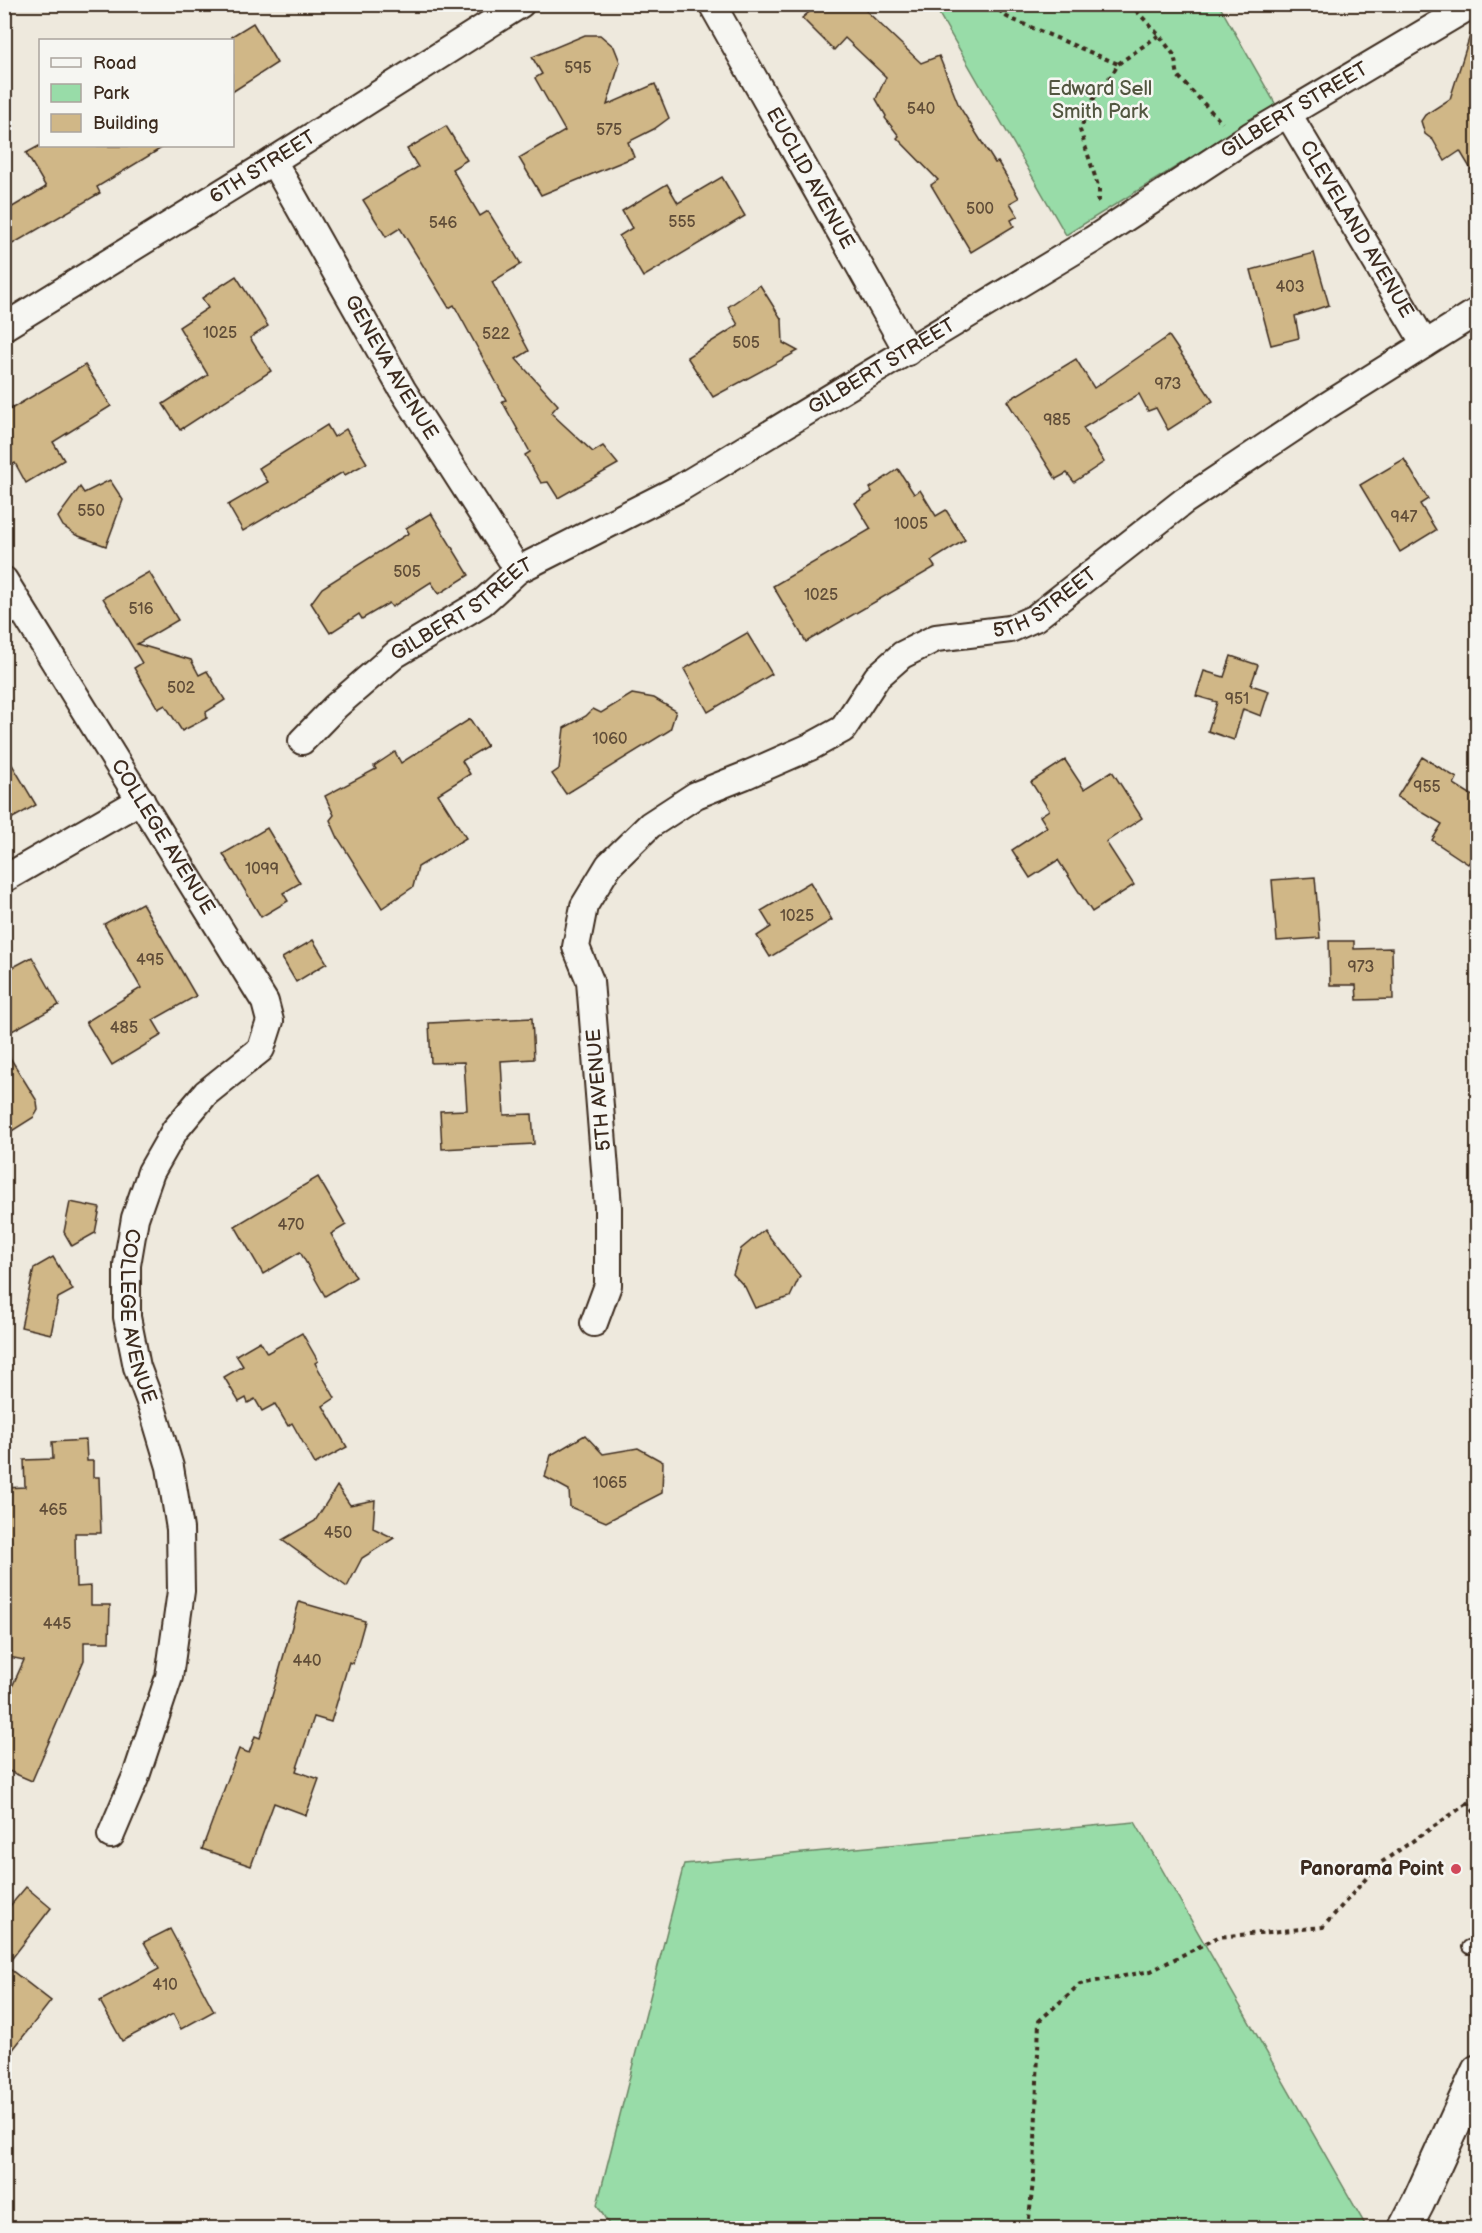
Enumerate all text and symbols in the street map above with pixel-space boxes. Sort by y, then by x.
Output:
legend [39,39,234,147]
text: Road [93,53,137,74]
street label: GILBERT STREET [1216,57,1372,164]
house number: 595 [564,59,592,78]
park label: Edward Sell Smith Park [1048,77,1152,124]
text: Park [93,83,129,104]
house number: 540 [907,100,935,119]
street label: EUCLID AVENUE [761,103,860,253]
text: Building [93,113,159,134]
house number: 575 [596,121,622,140]
street label: 6TH STREET [205,125,320,209]
street label: CLEVELAND AVENUE [1295,136,1419,322]
house number: 500 [966,200,994,219]
house number: 555 [668,213,696,232]
house number: 546 [429,214,458,233]
house number: 403 [1275,278,1305,297]
street label: GENEVA AVENUE [339,291,443,444]
street label: GILBERT STREET [804,313,960,420]
house number: 1025 [203,324,237,343]
house number: 522 [482,325,511,344]
house number: 505 [732,334,760,353]
house number: 973 [1155,375,1182,394]
house number: 985 [1043,411,1071,430]
house number: 550 [77,502,105,521]
house number: 947 [1391,508,1418,527]
house number: 1005 [894,515,928,534]
street label: GILBERT STREET [387,553,537,666]
street label: 5TH STREET [992,562,1102,643]
house number: 505 [393,563,421,582]
house number: 1025 [804,586,838,605]
house number: 516 [128,600,154,619]
house number: 502 [167,679,196,698]
house number: 951 [1225,690,1249,709]
house number: 1060 [593,730,627,749]
street label: COLLEGE AVENUE [106,755,220,919]
house number: 955 [1413,778,1441,797]
house number: 1099 [245,860,279,879]
house number: 1025 [780,907,814,926]
house number: 495 [136,951,164,970]
house number: 973 [1348,958,1375,977]
house number: 485 [110,1019,138,1038]
street label: 5TH AVENUE [582,1028,616,1152]
house number: 470 [277,1216,305,1235]
street label: COLLEGE AVENUE [114,1227,162,1407]
house number: 1065 [593,1474,627,1493]
house number: 465 [39,1501,67,1520]
house number: 450 [324,1524,352,1543]
house number: 445 [43,1615,71,1634]
house number: 440 [293,1652,321,1671]
place label: Panorama Point [1300,1857,1444,1881]
marker: Panorama Point [1449,1862,1463,1876]
house number: 410 [152,1976,178,1995]

